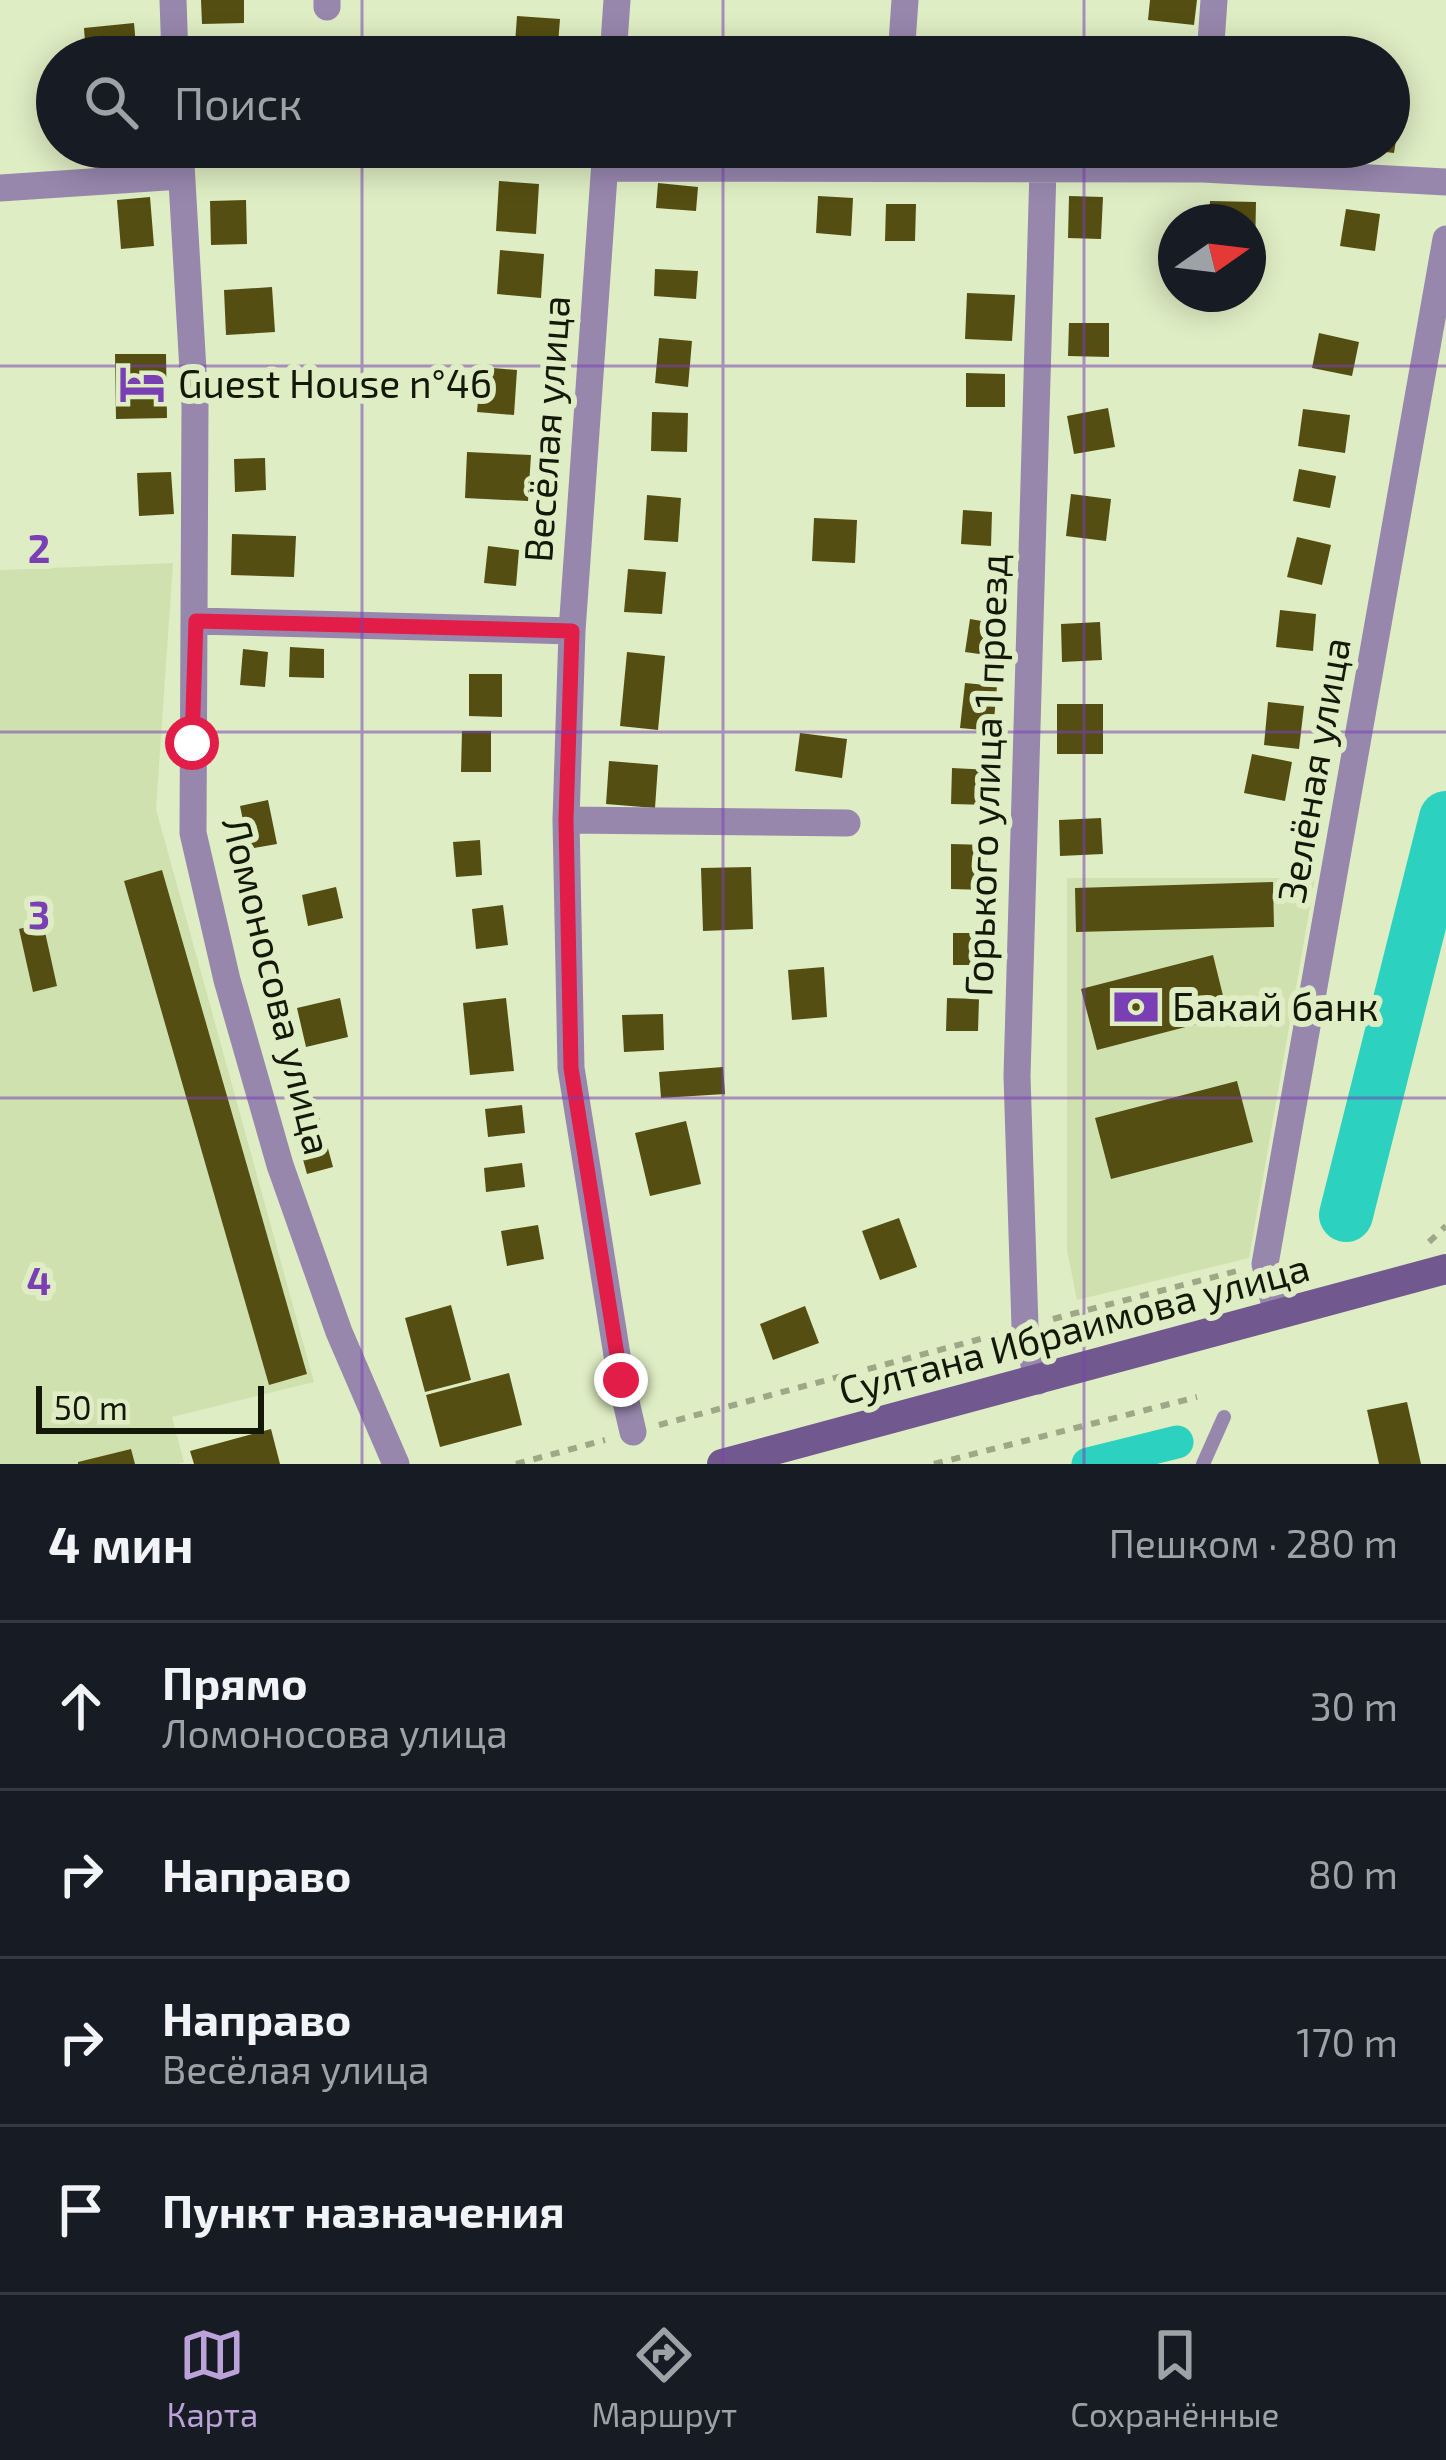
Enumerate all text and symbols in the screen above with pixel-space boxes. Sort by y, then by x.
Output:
search box [36,36,1410,168]
icon: search [78,69,144,135]
text: Поиск [174,75,302,129]
north arrow [1158,204,1266,312]
street label: Весёлая улица [513,294,579,564]
hotel icon: Guest House n°46 [117,359,167,409]
place label: Guest House n°46 [178,359,492,406]
text: 2 [28,524,50,571]
street label: Горького улица 1 проезд [953,553,1017,997]
street label: Зелёная улица [1266,633,1360,906]
route start [165,716,219,770]
street label: Ломоносова улица [213,812,343,1159]
text: 3 [28,890,50,937]
bank icon: Бакай банк [1111,982,1161,1032]
place label: Бакай банк [1172,982,1378,1029]
street label: Султана Ибраимова улица [833,1242,1314,1414]
text: 4 [27,1256,51,1303]
route end [594,1353,648,1407]
scale bar [36,1380,264,1433]
text: 50 m [54,1387,128,1427]
text: 4 мин [48,1512,194,1573]
text: Пешком · 280 m [1109,1519,1398,1566]
text: Прямо [162,1655,308,1709]
icon: ahead [48,1673,114,1739]
text: 30 m [1310,1682,1398,1729]
text: Ломоносова улица [162,1709,508,1756]
icon: right [48,1841,114,1907]
text: Направо [162,1847,351,1901]
text: 80 m [1308,1850,1398,1897]
text: Направо [162,1991,351,2045]
icon: right [48,2009,114,2075]
text: 170 m [1296,2018,1398,2065]
text: Весёлая улица [162,2045,429,2092]
icon: arrive [48,2177,114,2243]
text: Пункт назначения [162,2183,565,2237]
tab: Карта [167,2322,258,2434]
tab: Маршрут [591,2322,737,2434]
tab: Сохранённые [1070,2322,1279,2434]

